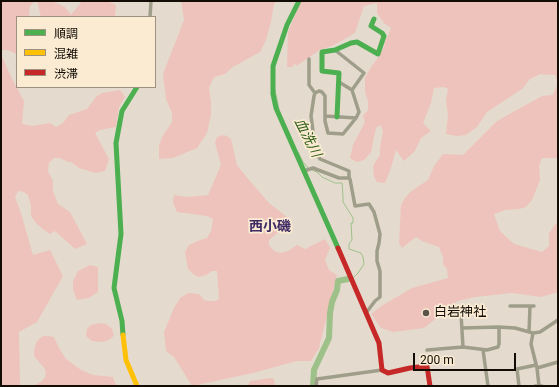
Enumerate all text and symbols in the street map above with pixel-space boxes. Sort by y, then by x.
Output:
legend [16,16,156,88]
text: 順調 [54,27,78,41]
text: 混雑 [54,47,78,61]
text: 渋滞 [54,67,78,81]
water label: 血洗川 [290,115,324,161]
district label: 西小磯 [249,219,291,235]
place label: 白岩神社 [434,305,486,321]
marker: 白岩神社 [421,308,431,318]
scale bar [415,345,518,371]
text: 200 m [420,353,454,367]

